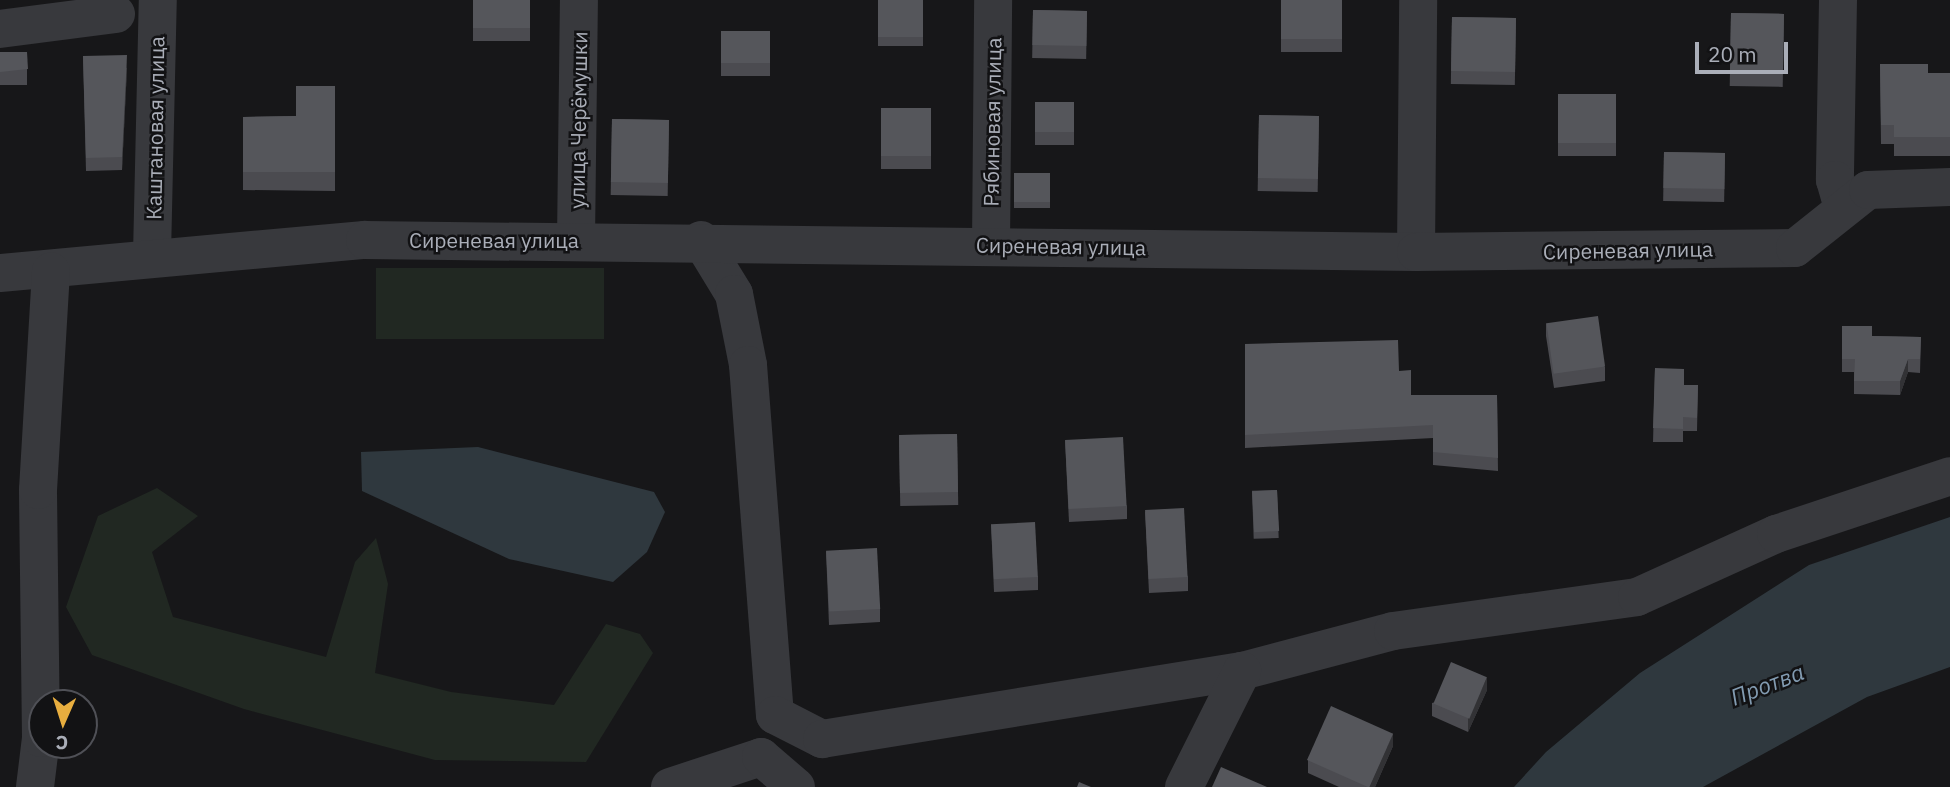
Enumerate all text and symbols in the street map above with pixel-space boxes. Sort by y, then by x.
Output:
scale bar [1698,28,1791,72]
street label: улица Черёмушки [564,31,592,209]
street label: Каштановая улица [141,36,169,220]
street label: Рябиновая улица [978,37,1006,207]
text: 20 m [1708,40,1757,68]
street label: Сиреневая улица [409,227,579,253]
street label: Сиреневая улица [976,232,1146,260]
street label: Сиреневая улица [1543,236,1713,264]
water label: Протва [1726,657,1808,711]
north arrow [28,689,98,759]
text: С [55,731,69,755]

